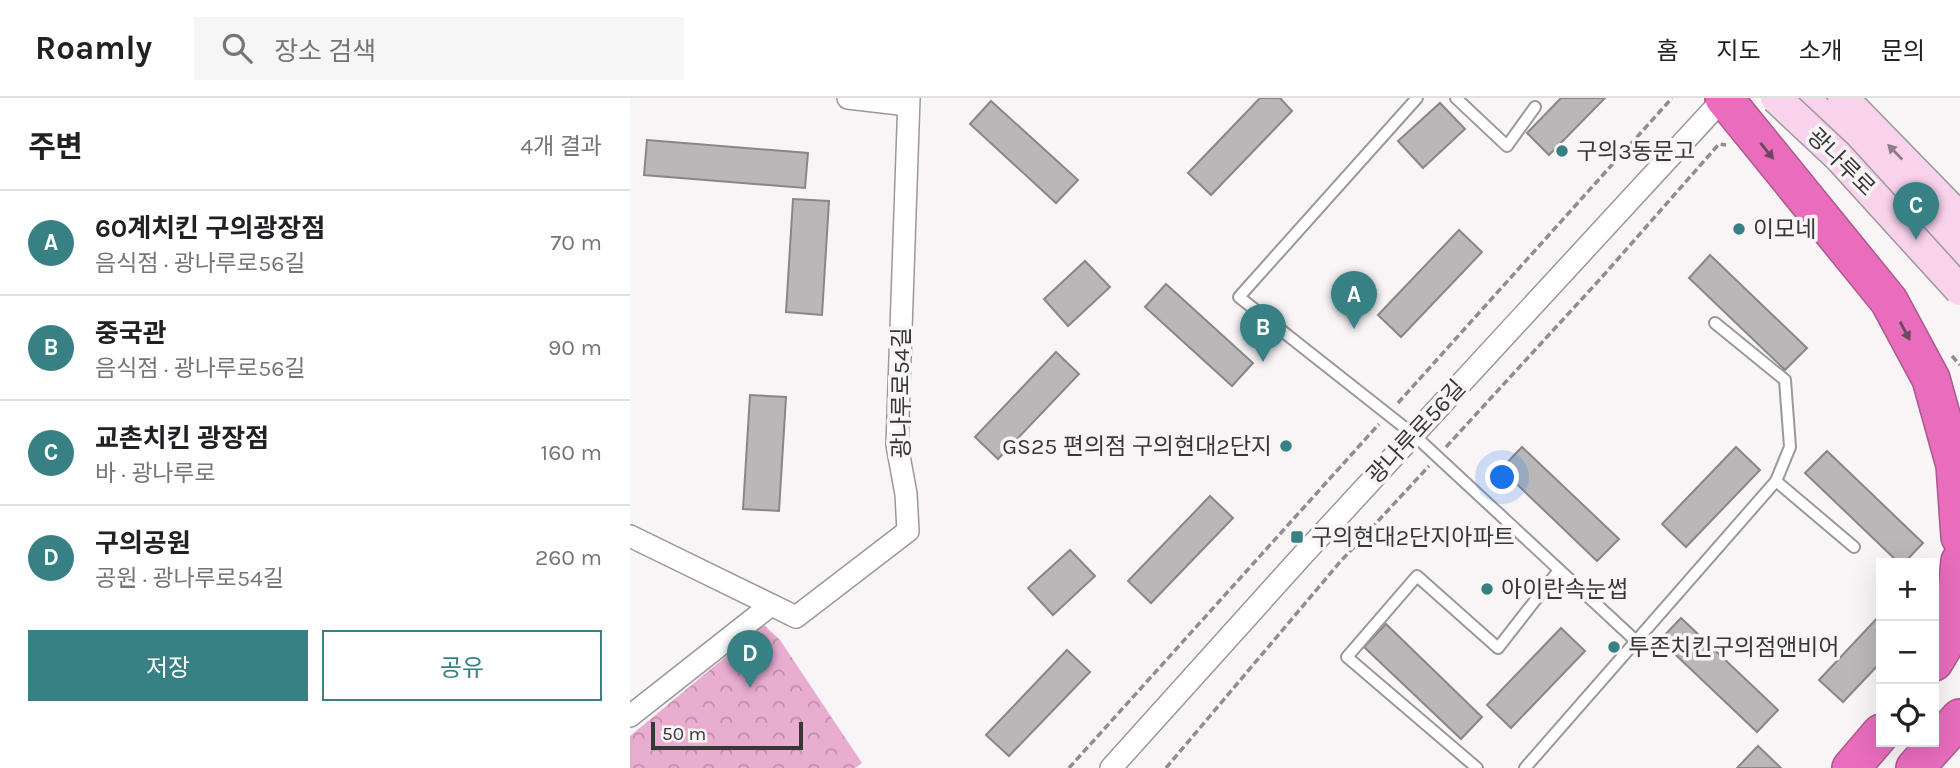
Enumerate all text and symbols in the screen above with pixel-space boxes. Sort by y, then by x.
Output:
search box [194,17,684,80]
text: Roamly [35,29,152,67]
icon: search [218,29,256,67]
text: 장소 검색 [274,36,376,67]
text: 홈 [1656,37,1678,65]
text: 지도 [1716,37,1761,65]
text: 소개 [1799,37,1843,65]
text: 문의 [1881,37,1925,65]
street label: 광나루로 [1802,123,1880,201]
text: 주변 [28,129,83,165]
text: 4개 결과 [520,133,602,160]
place label: 구의3동문고 [1576,138,1695,165]
one-way arrow [1760,141,1775,159]
marker: 구의3동문고 [1554,143,1570,159]
one-way arrow [1888,144,1904,161]
pin: C [1893,182,1939,240]
text: 60계치킨 구의광장점 [95,213,325,244]
place label: 이모네 [1753,216,1816,243]
marker: 이모네 [1731,221,1747,237]
text: A [44,229,58,256]
text: 70 m [551,229,602,256]
text: 음식점 · 광나루로56길 [95,250,305,277]
pin: A [1331,271,1377,329]
pin: B [1240,304,1286,362]
text: 중국관 [95,318,167,349]
one-way arrow [1899,321,1911,341]
street label: 광나루로54길 [888,327,915,459]
text: B [44,334,58,361]
text: 90 m [548,334,602,361]
text: 음식점 · 광나루로56길 [95,355,305,382]
street label: 광나루로56길 [1361,375,1471,489]
text: 교촌치킨 광장점 [95,423,269,454]
place label: GS25 편의점 구의현대2단지 [1002,433,1272,460]
marker: GS25 편의점 구의현대2단지 [1278,438,1294,454]
text: C [44,439,58,466]
text: 160 m [541,439,602,466]
text: 바 · 광나루로 [95,460,216,487]
your location [1485,460,1519,494]
place label: 구의현대2단지아파트 [1311,524,1515,551]
text: 구의공원 [95,528,191,559]
marker: 구의현대2단지아파트 [1289,529,1305,545]
text: D [43,544,59,571]
text: 260 m [535,544,602,571]
map controls [1876,558,1939,747]
button: + [1876,558,1939,621]
text: 공원 · 광나루로54길 [95,565,284,592]
place label: 아이란속눈썹 [1501,576,1628,603]
marker: 아이란속눈썹 [1479,581,1495,597]
button: − [1876,621,1939,684]
button: 저장 [28,630,308,701]
button: 공유 [322,630,602,701]
pin: D [727,630,773,688]
place label: 투존치킨구의점앤비어 [1628,634,1840,661]
marker: 투존치킨구의점앤비어 [1606,639,1622,655]
button: locate [1876,684,1939,747]
scale bar [651,719,803,751]
text: 50 m [662,723,706,745]

